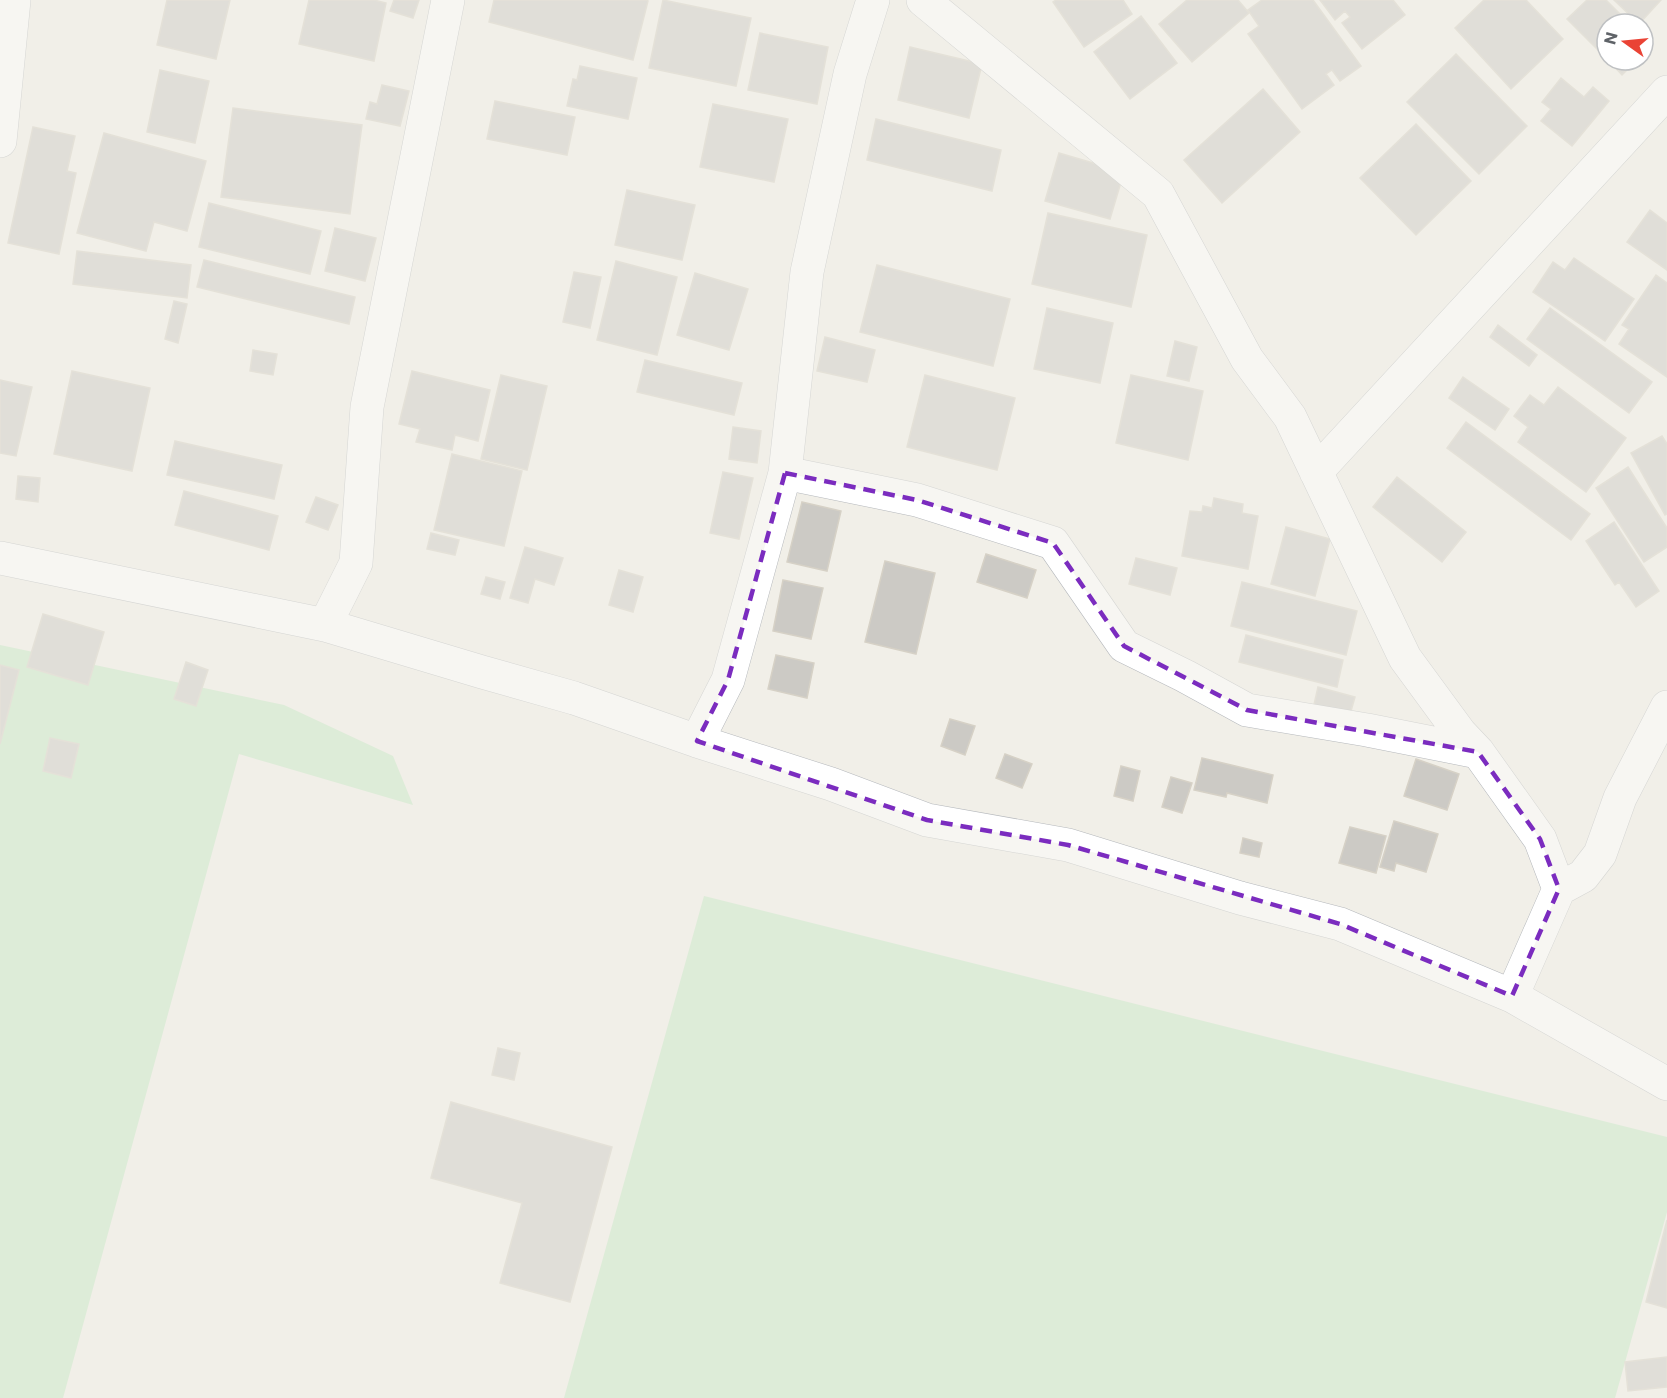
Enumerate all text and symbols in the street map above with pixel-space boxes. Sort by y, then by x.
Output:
north arrow [1595,12,1655,72]
text: N [1599,30,1621,46]

